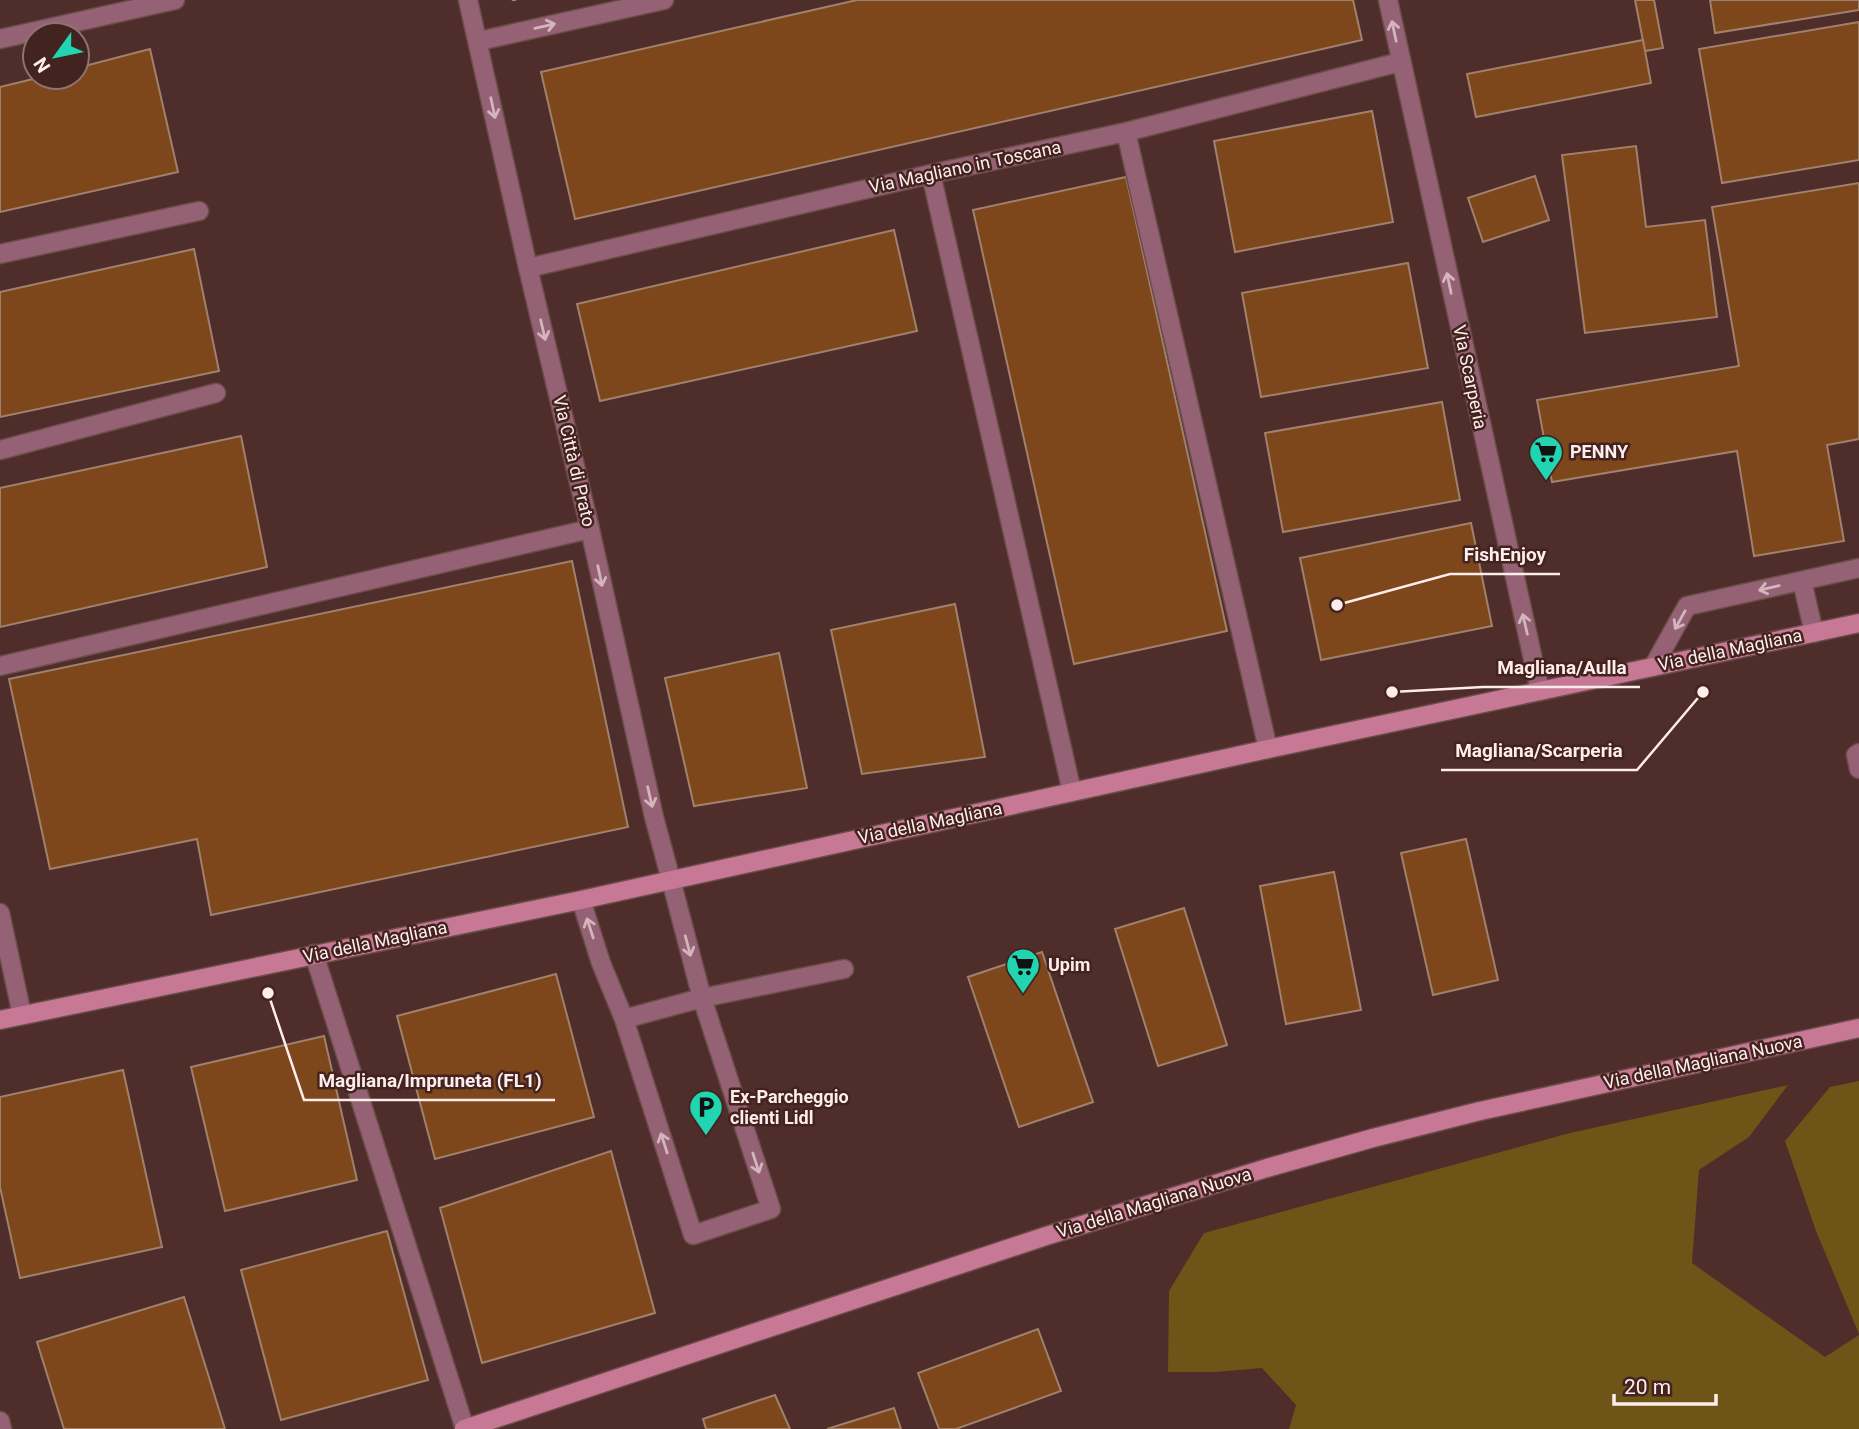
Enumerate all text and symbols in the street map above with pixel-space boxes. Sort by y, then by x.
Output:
one-way arrow [533,19,556,33]
one-way arrow [1387,20,1401,43]
north arrow [21,21,91,91]
text: N [29,53,55,77]
one-way arrow [487,96,501,119]
street label: Via Magliano in Toscana [867,136,1063,197]
one-way arrow [1442,272,1455,294]
one-way arrow [537,318,550,341]
street label: Via Scarperia [1449,323,1492,431]
street label: Via Città di Prato [549,393,600,529]
supermarket icon: PENNY [1527,433,1565,482]
place label: PENNY [1570,441,1629,462]
callout: FishEnjoy [1450,534,1560,574]
text: FishEnjoy [1464,543,1547,566]
one-way arrow [593,564,607,587]
one-way arrow [1758,583,1780,596]
one-way arrow [1673,609,1687,629]
one-way arrow [1518,613,1531,636]
street label: Via della Magliana [1656,624,1804,675]
callout: Magliana/Aulla [1483,647,1640,687]
text: Magliana/Aulla [1497,656,1627,679]
callout: Magliana/Scarperia [1441,730,1637,770]
text: Magliana/Scarperia [1455,739,1623,762]
one-way arrow [644,786,657,808]
street label: Via della Magliana [856,797,1004,848]
street label: Via della Magliana [301,916,449,967]
one-way arrow [583,917,595,939]
one-way arrow [682,934,695,957]
supermarket icon: Upim [1004,946,1042,995]
place label: Upim [1048,954,1090,975]
street label: Via della Magliana Nuova [1602,1030,1804,1093]
callout: Magliana/Impruneta (FL1) [304,1060,555,1100]
text: Magliana/Impruneta (FL1) [318,1069,542,1092]
place label: Ex-Parcheggio clienti Lidl [730,1086,849,1128]
parking icon: Ex-Parcheggio clienti Lidl [687,1088,725,1137]
one-way arrow [657,1132,669,1154]
one-way arrow [751,1151,763,1173]
street label: Via della Magliana Nuova [1054,1163,1254,1242]
scale bar [1614,1362,1716,1406]
text: 20 m [1624,1375,1671,1399]

